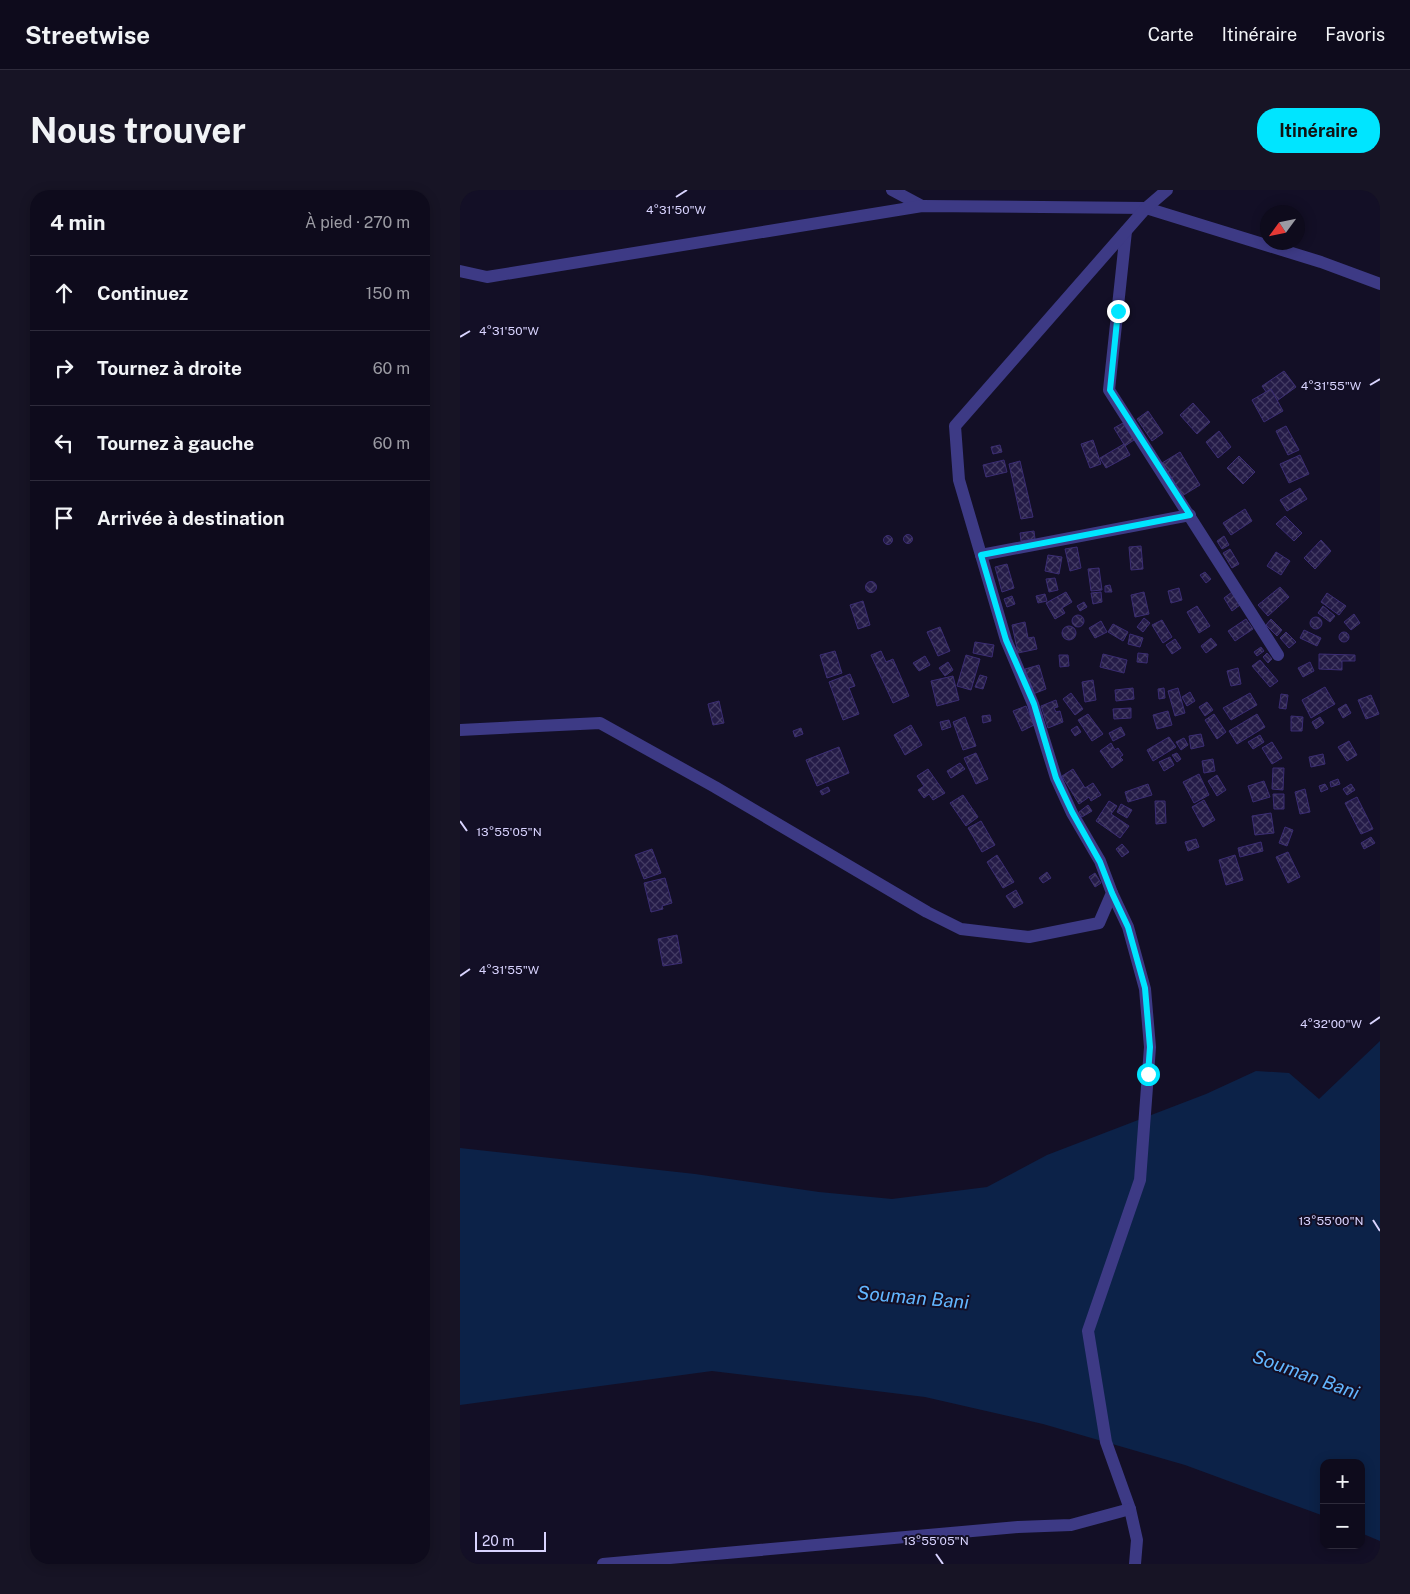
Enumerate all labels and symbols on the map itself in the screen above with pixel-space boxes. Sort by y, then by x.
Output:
text: 4°31'50"W [646,203,707,217]
north arrow [1260,205,1305,250]
route end [1107,300,1130,323]
text: 4°31'50"W [479,324,540,338]
text: 4°31'55"W [1301,379,1362,393]
text: 13°55'05"N [476,825,542,839]
text: 4°31'55"W [479,963,540,977]
text: 4°32'00"W [1300,1017,1363,1031]
route start [1137,1063,1160,1086]
text: 13°55'00"N [1298,1214,1364,1228]
water label: Souman Bani [856,1281,970,1313]
water label: Souman Bani [1250,1344,1363,1404]
scale bar [475,1529,546,1552]
text: 13°55'05"N [903,1534,969,1548]

